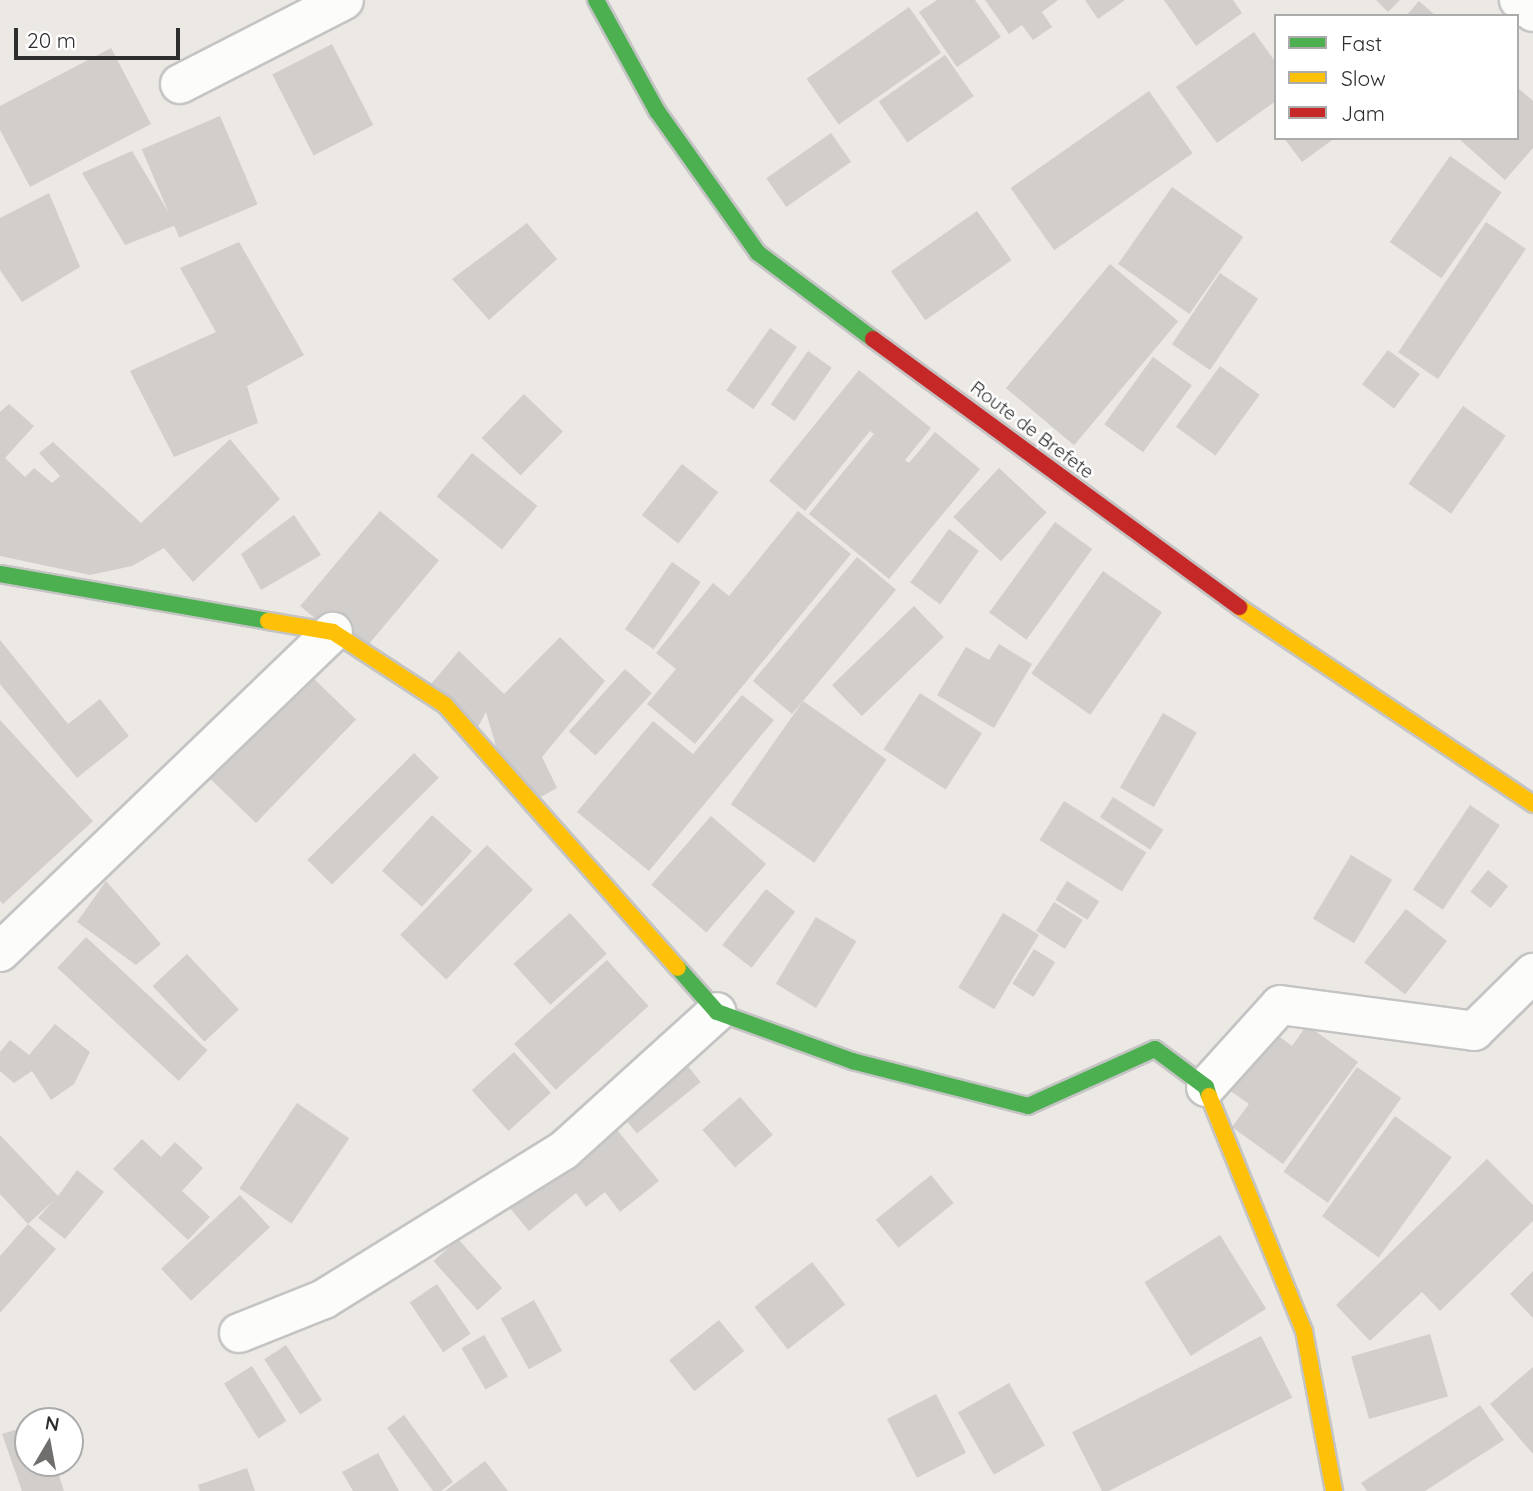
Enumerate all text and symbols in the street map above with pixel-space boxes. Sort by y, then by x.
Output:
scale bar [18,14,184,58]
legend [1274,14,1519,140]
text: 20 m [27,27,76,53]
text: Fast [1341,30,1382,56]
text: Slow [1341,65,1386,91]
text: Jam [1341,100,1385,126]
street label: Route de Brefete [966,376,1098,484]
north arrow [14,1407,84,1477]
text: N [43,1410,61,1436]

